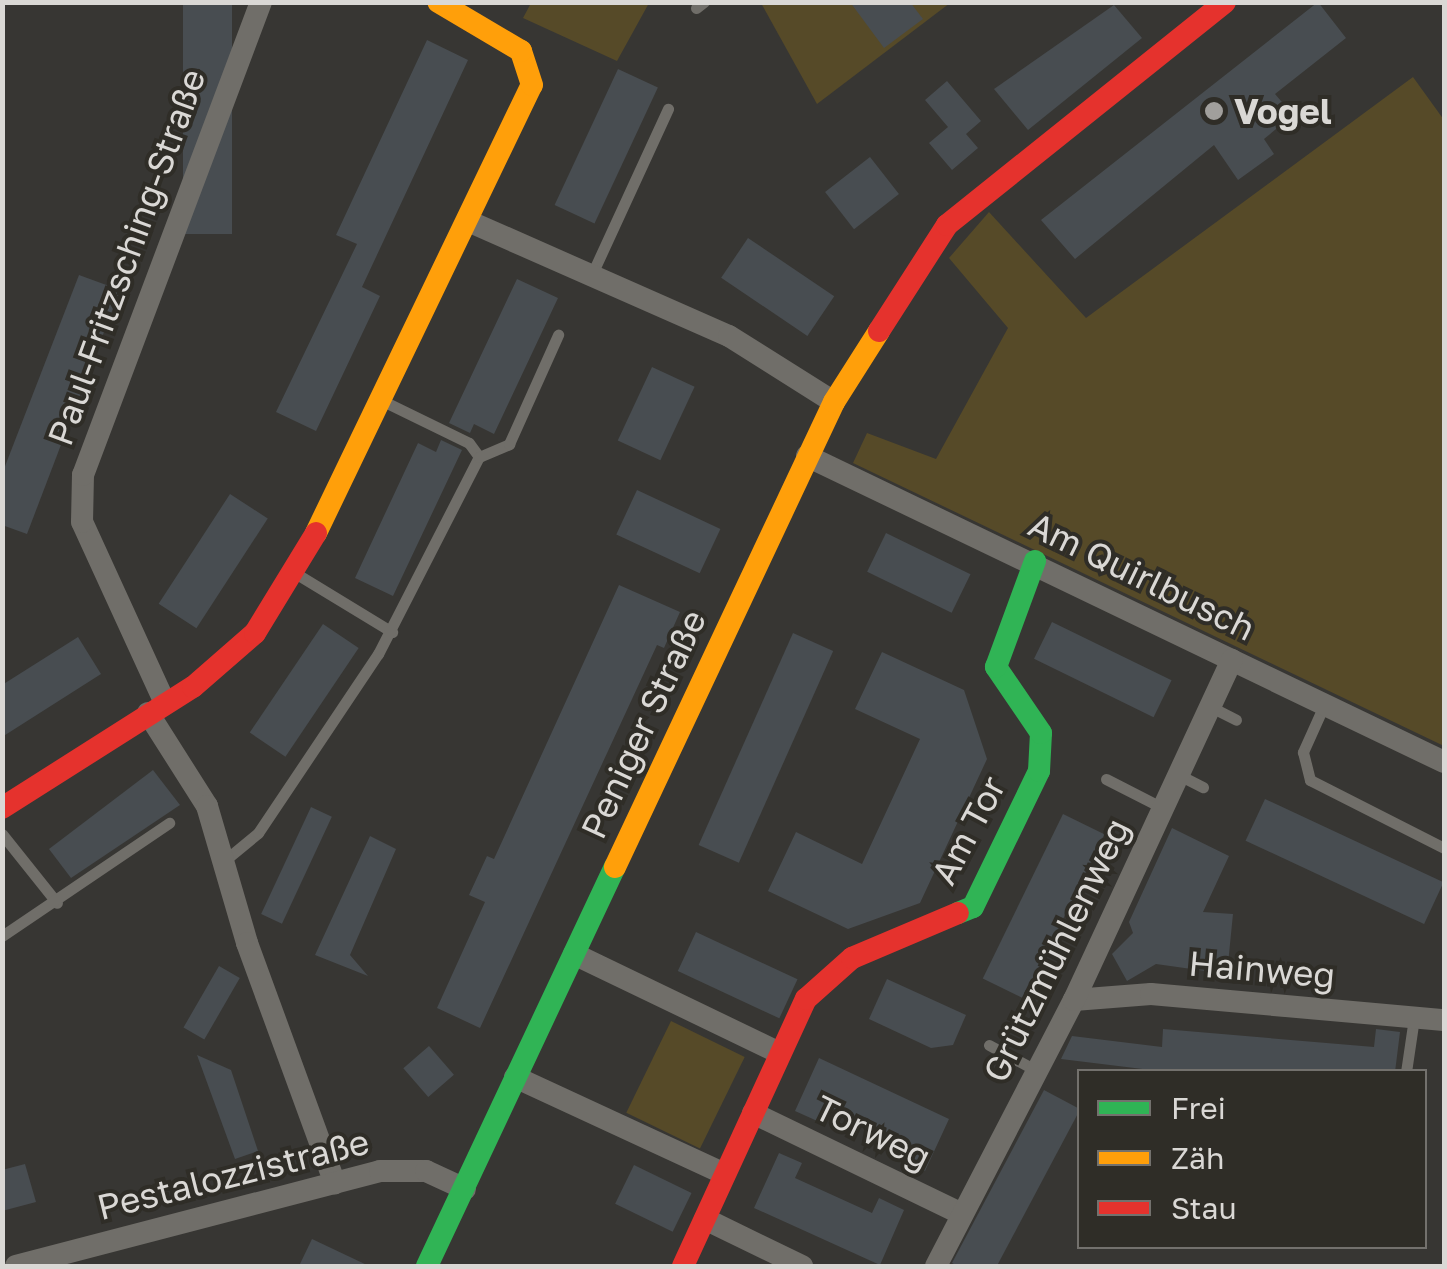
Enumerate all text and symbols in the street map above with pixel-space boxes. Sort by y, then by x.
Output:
street label: Paul-Fritzsching-Straße [38,63,214,451]
place label: Vogel [1234,90,1332,132]
marker: Vogel [1203,100,1225,122]
street label: Am Quirlbusch [1022,503,1262,649]
street label: Peniger Straße [572,603,714,845]
street label: Am Tor [922,769,1014,891]
street label: Grützmühlenweg [974,811,1138,1089]
street label: Hainweg [1187,942,1337,996]
legend [1077,1069,1427,1249]
street label: Torweg [808,1086,938,1178]
text: Frei [1171,1090,1226,1126]
street label: Pestalozzistraße [93,1120,373,1228]
text: Zäh [1171,1140,1224,1176]
text: Stau [1171,1190,1237,1226]

